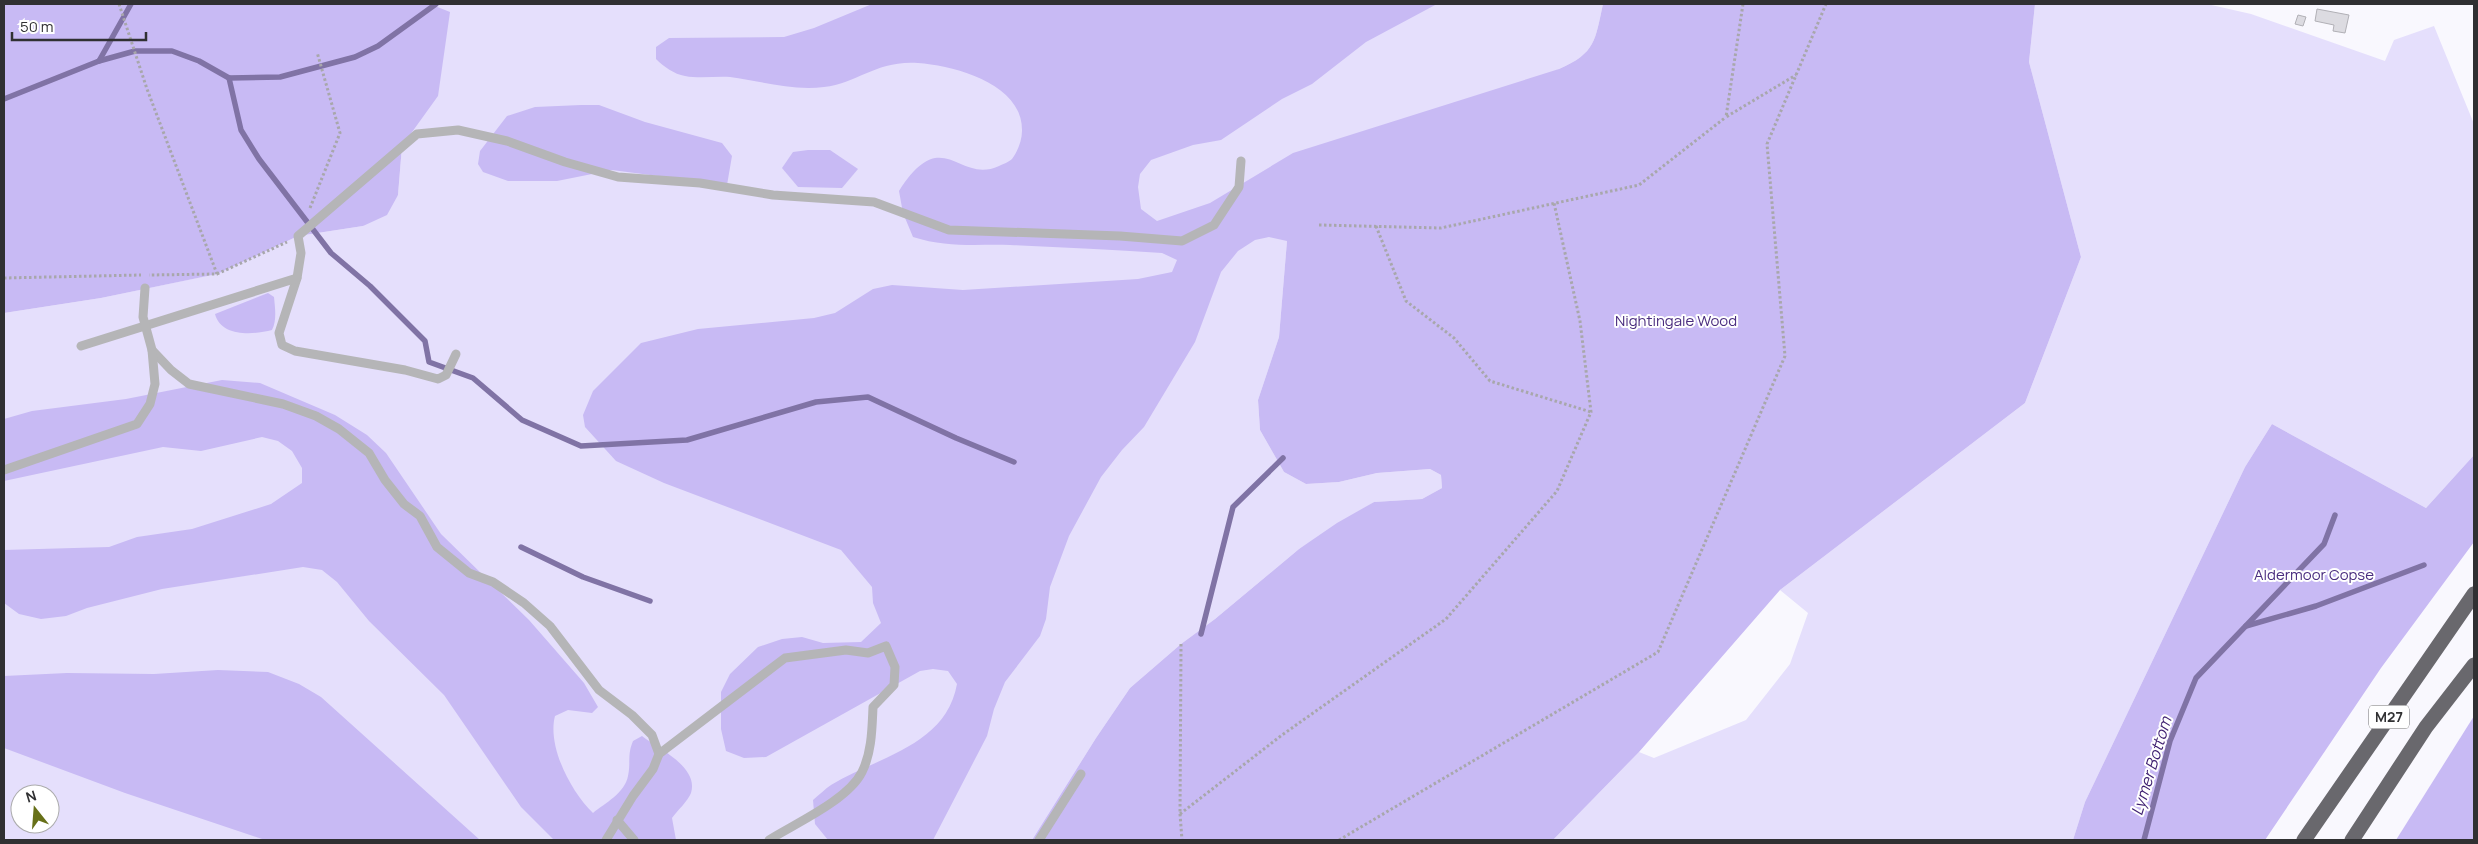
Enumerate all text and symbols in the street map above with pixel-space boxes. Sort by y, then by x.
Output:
scale bar [12,10,146,42]
text: 50 m [20,16,54,37]
park label: Nightingale Wood [1615,310,1737,331]
park label: Aldermoor Copse [2254,564,2374,585]
road number: M27 [2369,706,2409,729]
water label: Lymer Bottom [2126,713,2177,818]
north arrow [10,784,60,834]
text: N [23,786,39,807]

